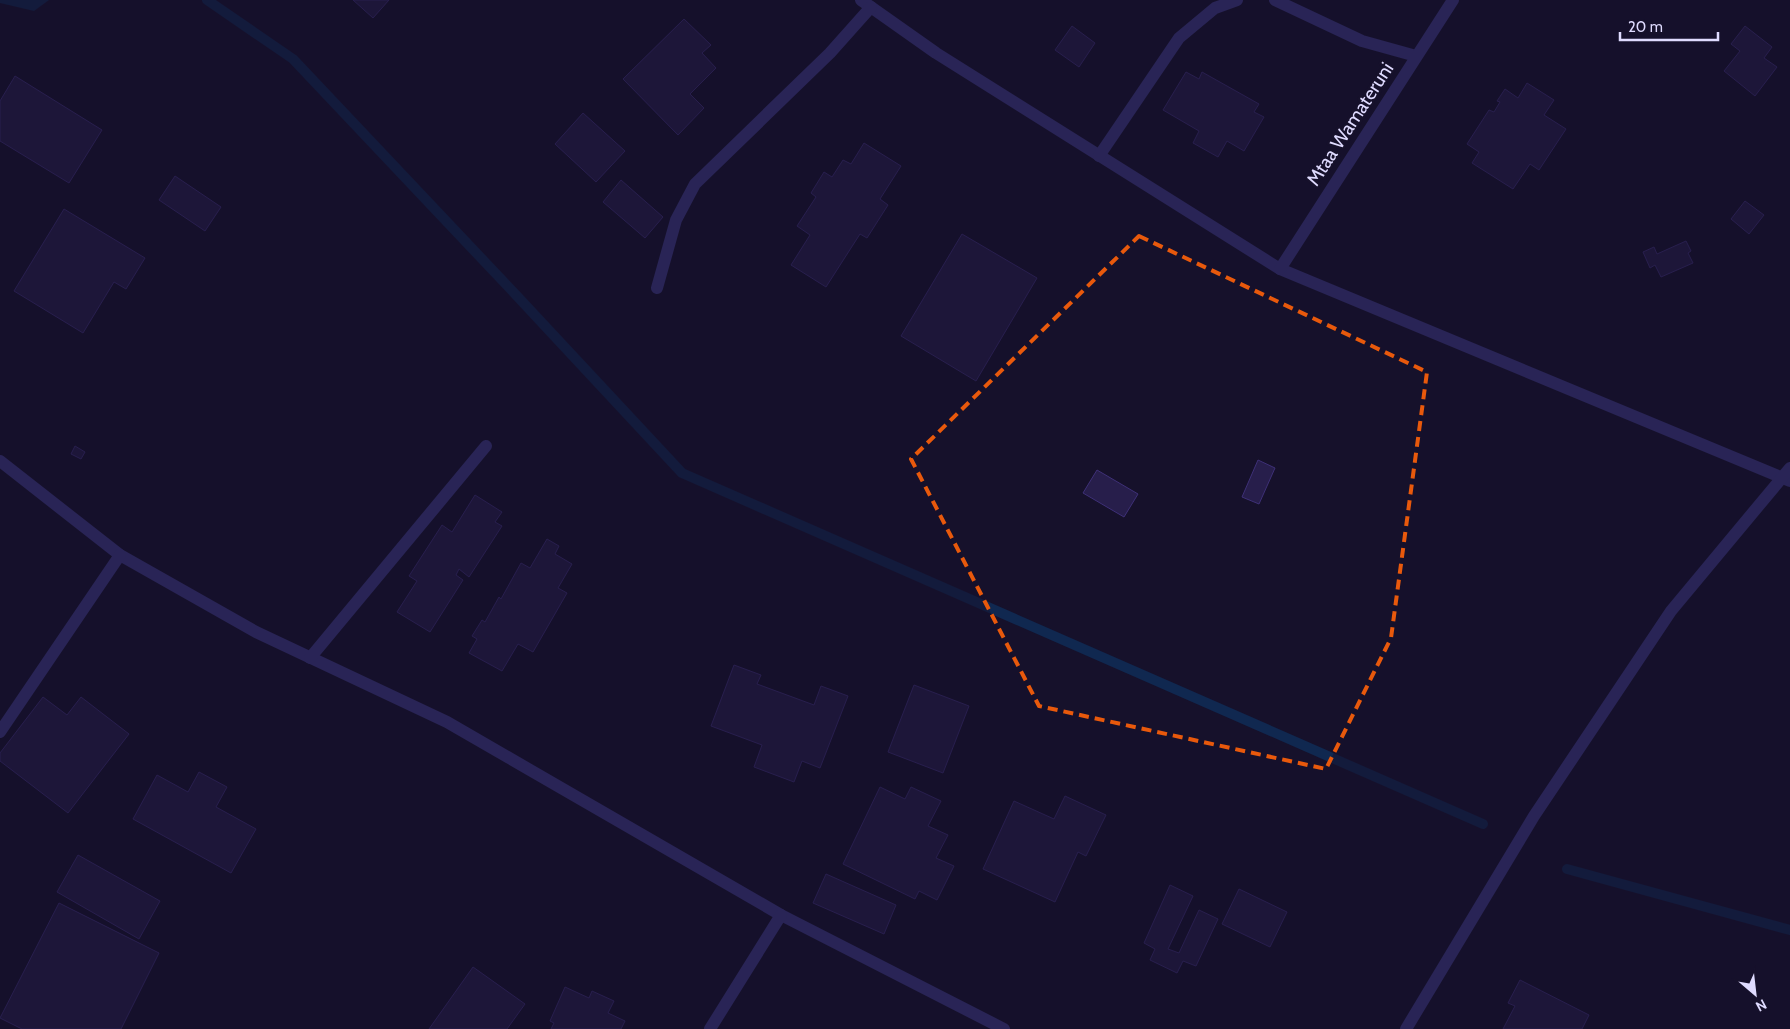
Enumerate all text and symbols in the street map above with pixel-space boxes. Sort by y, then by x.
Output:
scale bar [1620,10,1718,42]
text: 20 m [1628,18,1663,36]
street label: Mtaa Wamateruni [1302,58,1398,190]
north arrow [1730,969,1780,1019]
text: N [1753,995,1770,1016]

